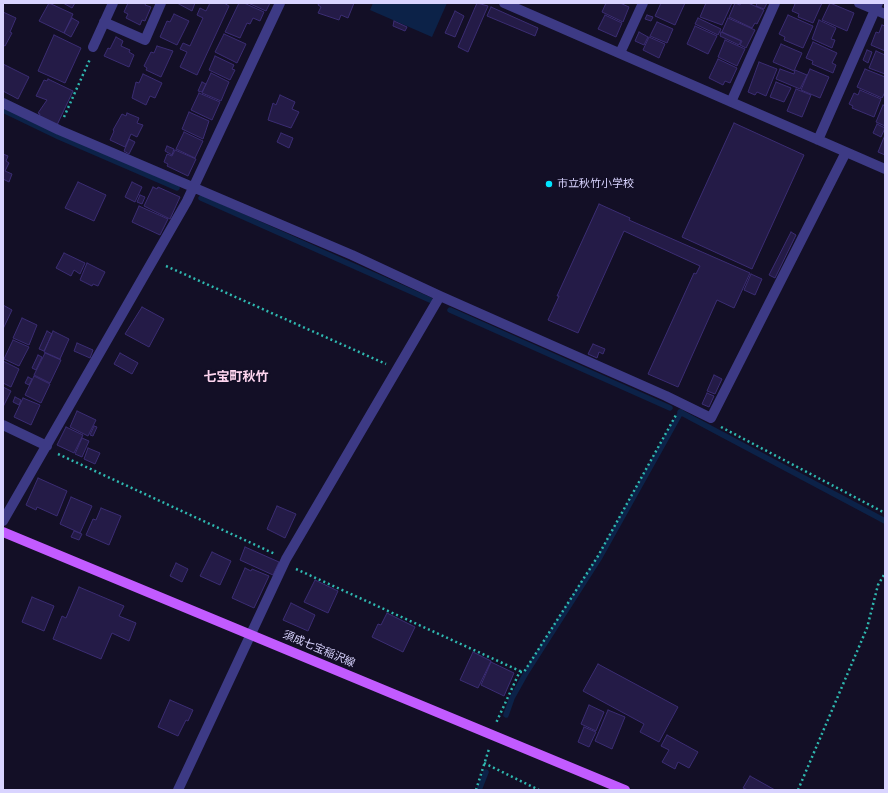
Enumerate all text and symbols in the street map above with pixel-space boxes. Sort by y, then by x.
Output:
place label: 市立秋竹小学校 [557,177,634,191]
marker: 市立秋竹小学校 [544,179,554,189]
district label: 七宝町秋竹 [204,369,268,385]
street label: 須成七宝稲沢線 [281,628,357,670]

